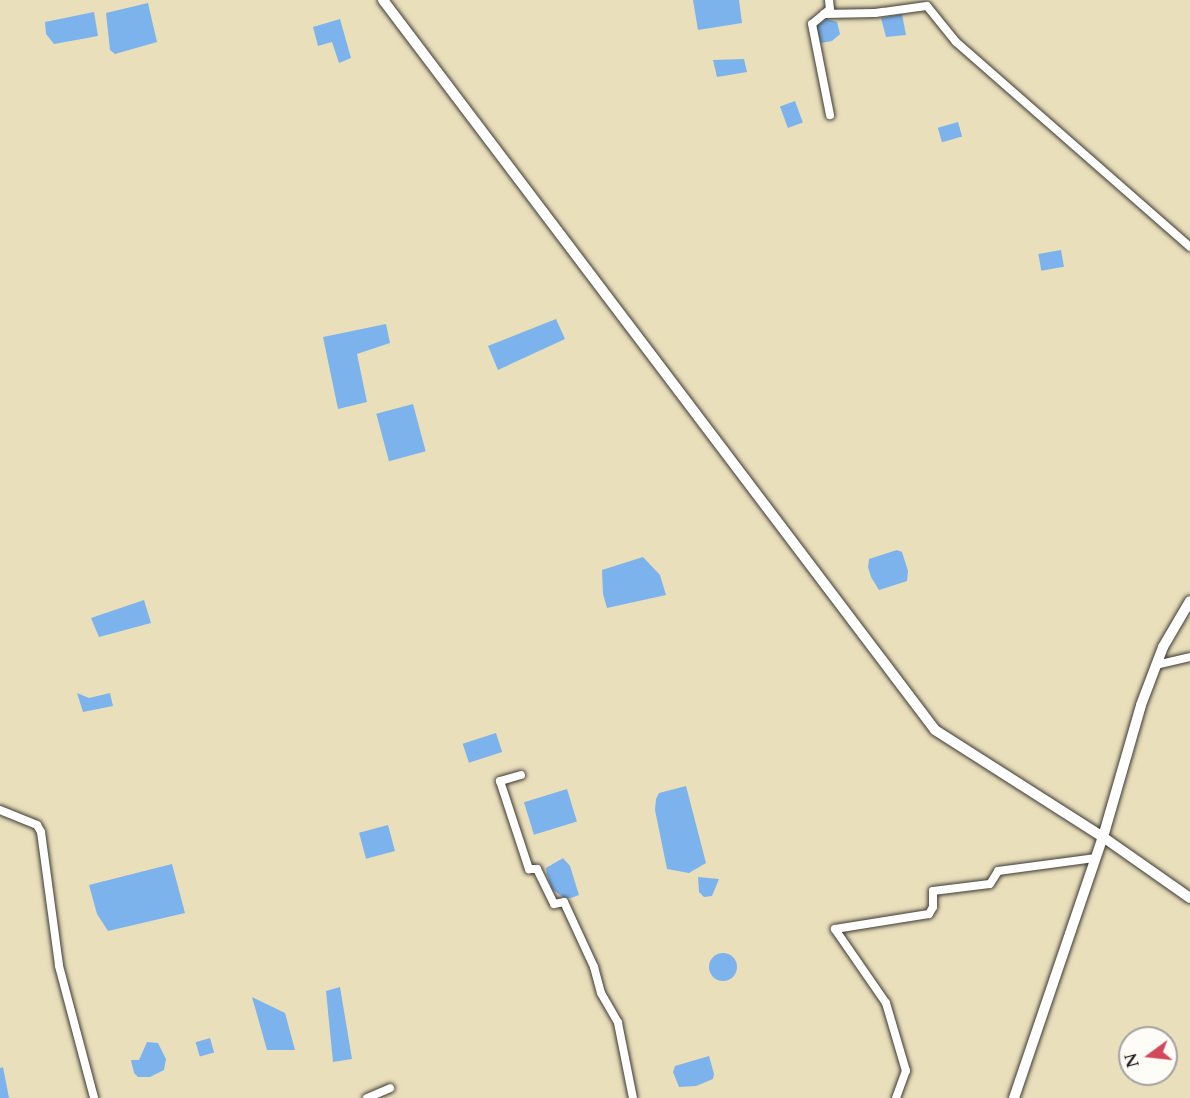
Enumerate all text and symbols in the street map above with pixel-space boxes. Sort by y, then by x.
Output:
north arrow [1118,1026,1178,1086]
text: N [1120,1051,1145,1070]

